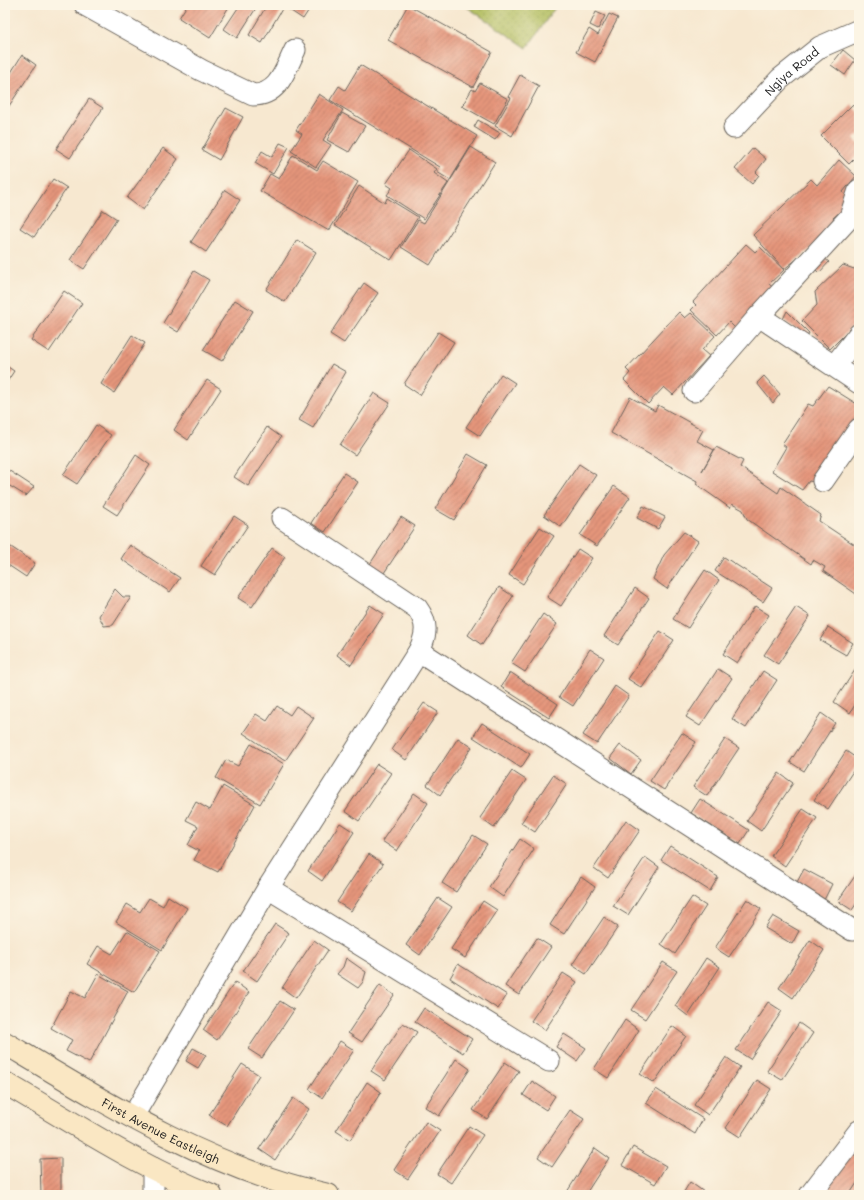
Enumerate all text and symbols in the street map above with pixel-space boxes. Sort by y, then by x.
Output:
street label: Ngiya Road [761,43,822,99]
street label: First Avenue Eastleigh [99,1094,223,1167]

